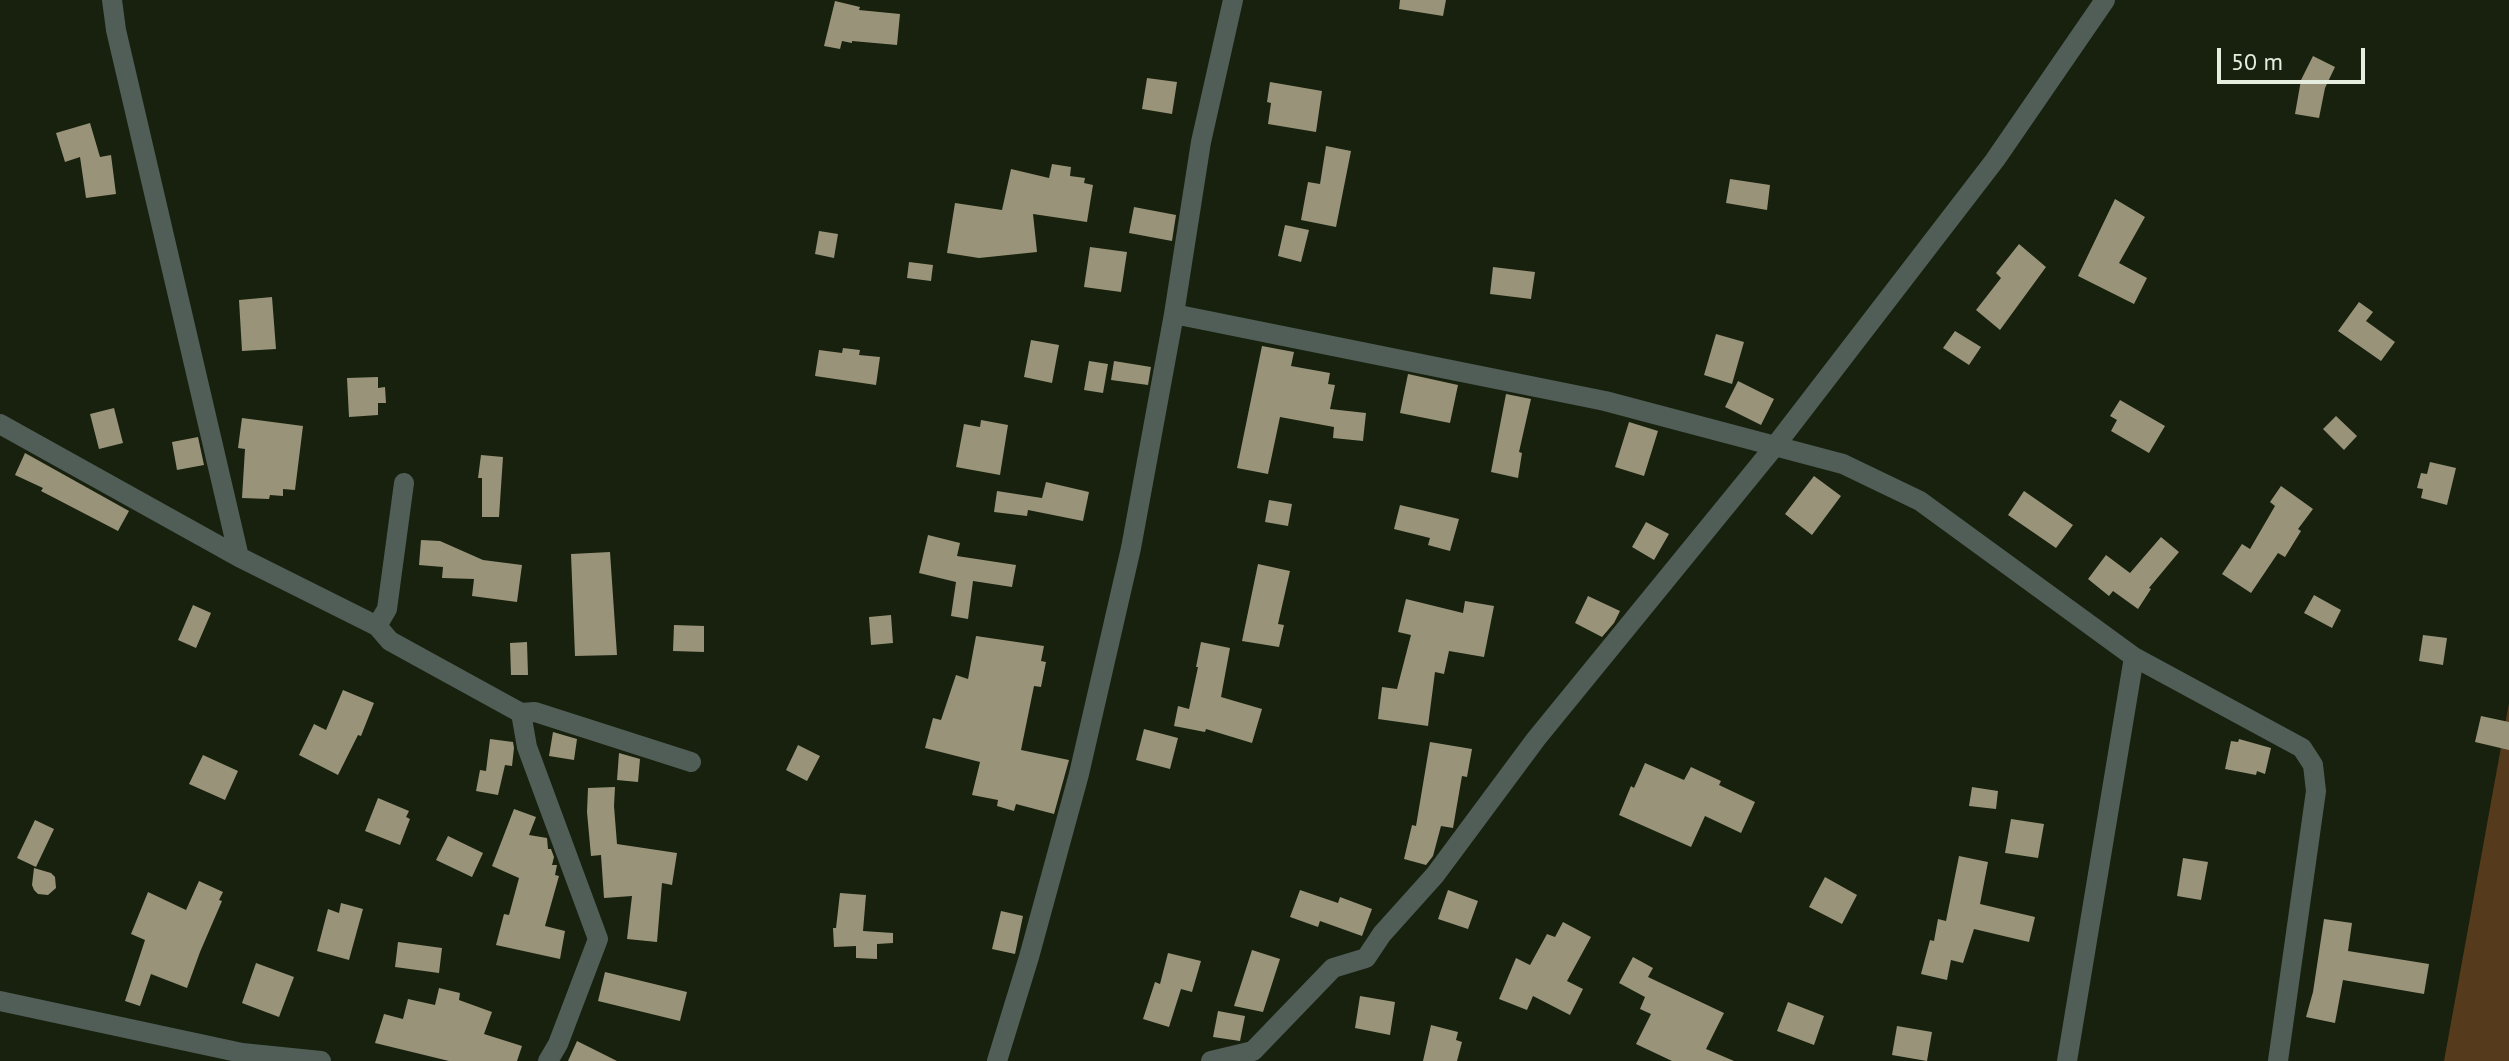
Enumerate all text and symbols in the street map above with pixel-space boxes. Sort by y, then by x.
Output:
scale bar [2221,32,2369,82]
text: 50 m [2231,46,2283,77]

